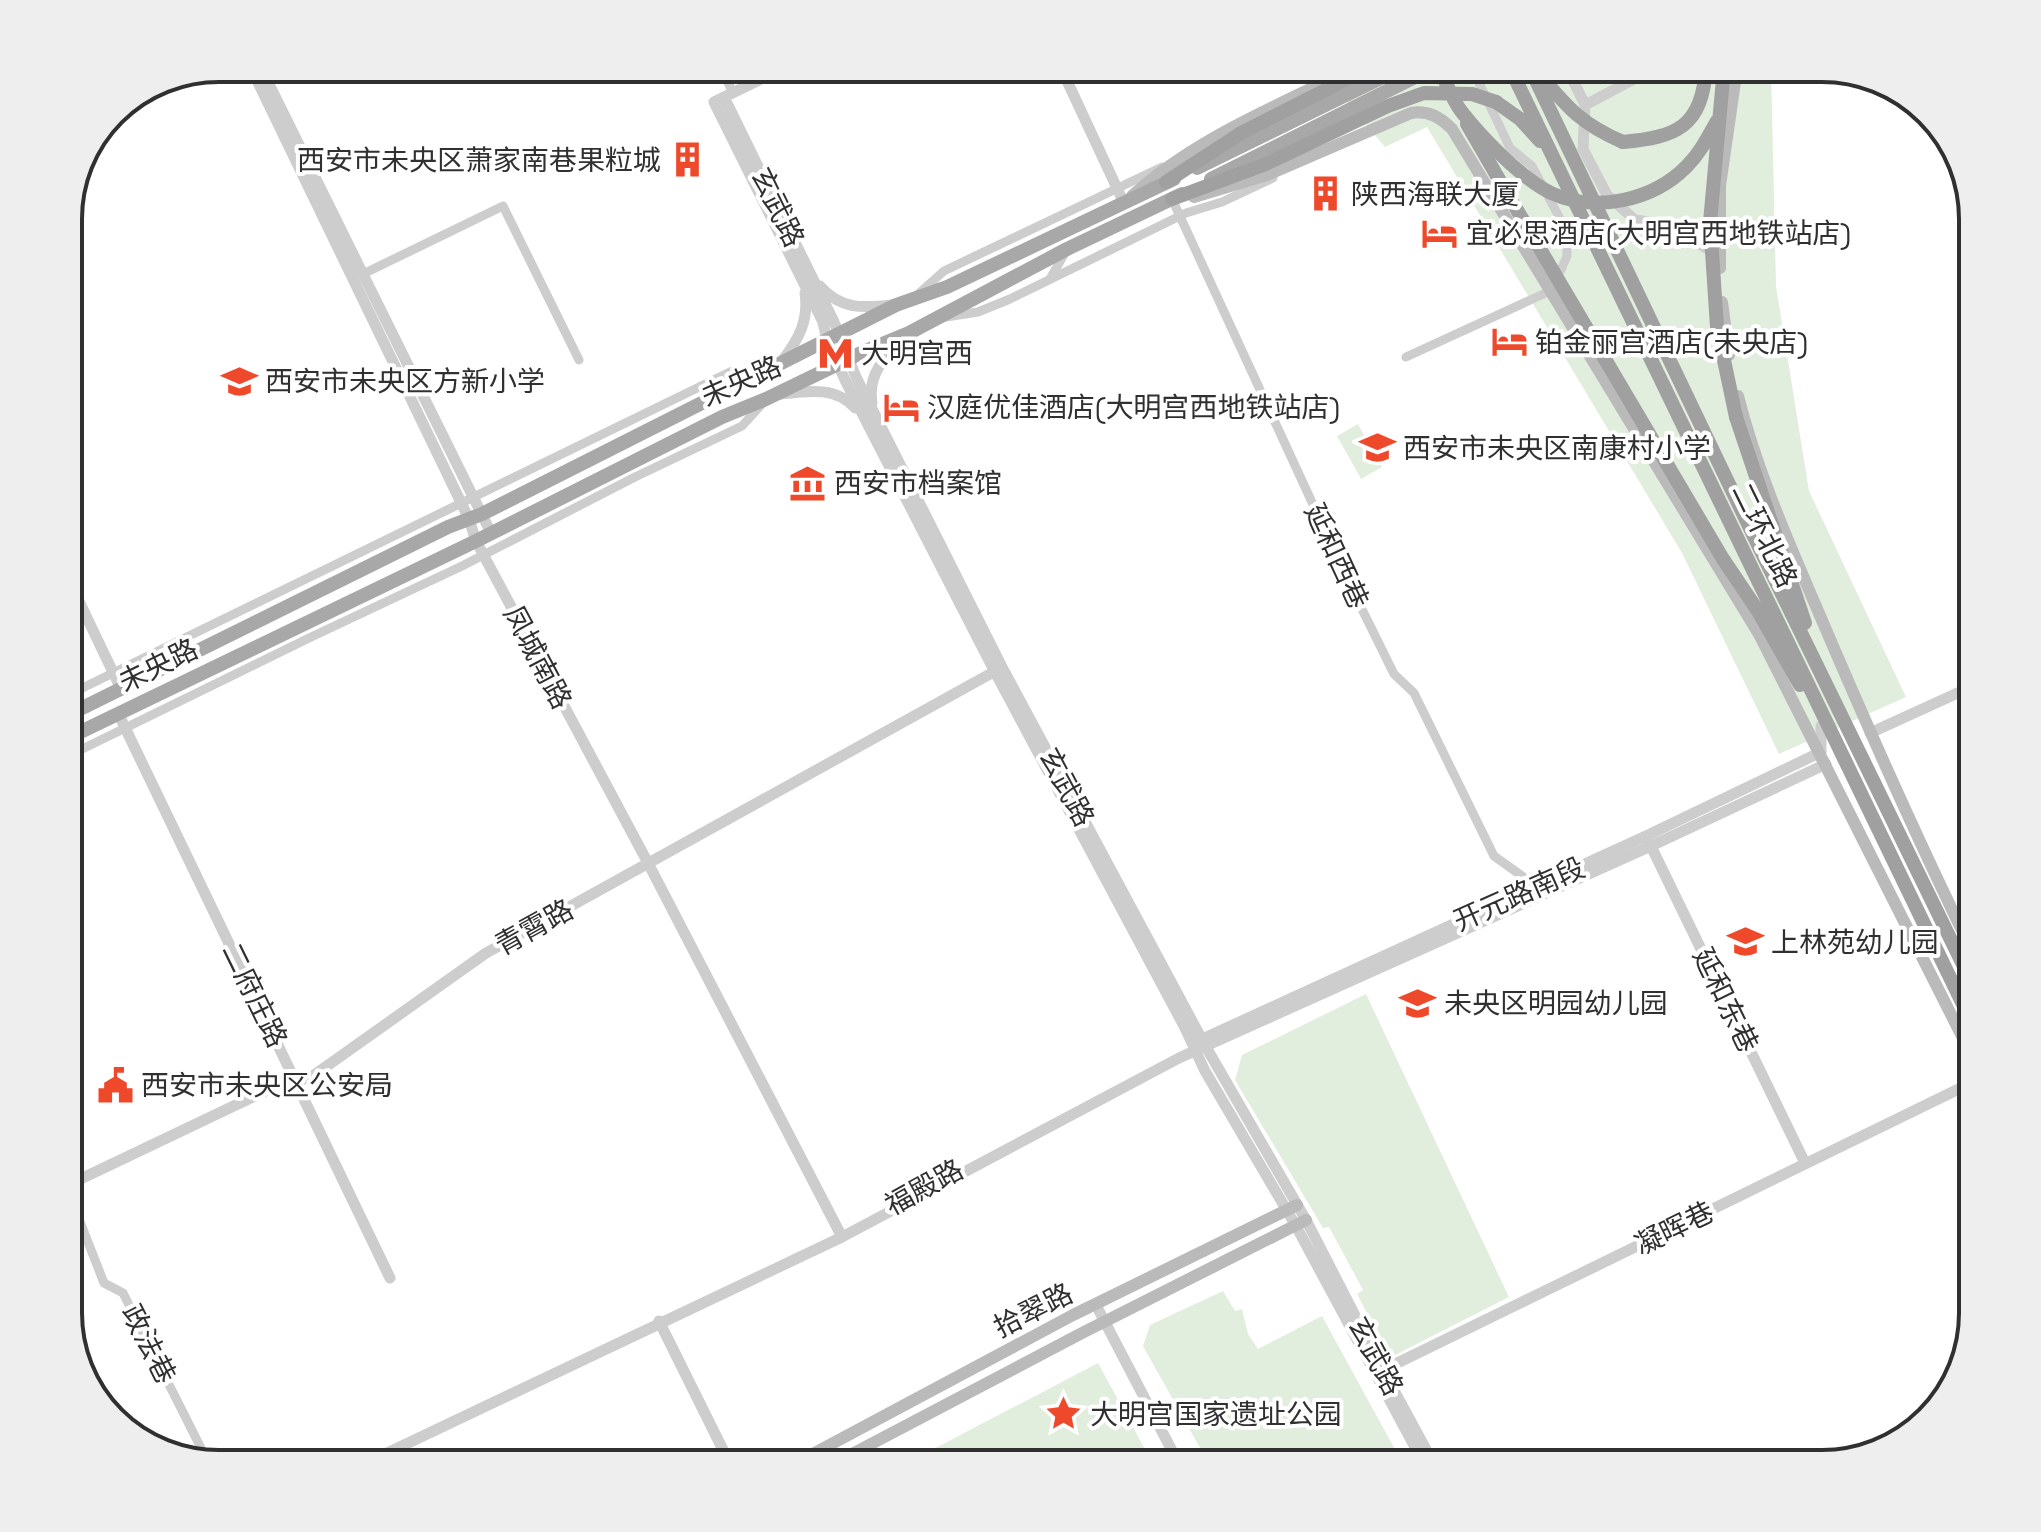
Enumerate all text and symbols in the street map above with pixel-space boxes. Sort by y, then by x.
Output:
building icon: 西安市未央区萧家南巷果粒城 [668,141,706,179]
place label: 西安市未央区萧家南巷果粒城 [297,142,661,178]
street label: 玄武路 [743,161,813,253]
building icon: 陕西海联大厦 [1306,175,1344,213]
place label: 陕西海联大厦 [1351,176,1519,212]
hotel icon: 宜必思酒店(大明宫西地铁站店) [1421,214,1459,252]
place label: 宜必思酒店(大明宫西地铁站店) [1466,215,1851,251]
hotel icon: 铂金丽宫酒店(未央店) [1490,323,1528,361]
place label: 铂金丽宫酒店(未央店) [1535,324,1808,360]
metro station icon: 大明宫西 [816,334,854,372]
place label: 大明宫西 [861,335,973,371]
street label: 未央路 [695,347,787,415]
school or university icon: 西安市未央区方新小学 [220,362,258,400]
place label: 西安市未央区方新小学 [265,363,545,399]
hotel icon: 汉庭优佳酒店(大明宫西地铁站店) [882,388,920,426]
place label: 汉庭优佳酒店(大明宫西地铁站店) [927,389,1340,425]
school or university icon: 西安市未央区南康村小学 [1358,429,1396,467]
place label: 西安市未央区南康村小学 [1403,430,1711,466]
museum icon: 西安市档案馆 [789,464,827,502]
place label: 西安市档案馆 [834,465,1002,501]
street label: 二环北路 [1724,477,1806,593]
street label: 延和西巷 [1297,498,1377,614]
street label: 凤城南路 [496,599,580,715]
street label: 未央路 [112,630,204,700]
street label: 玄武路 [1031,741,1103,833]
street label: 开元路南段 [1448,849,1590,939]
street label: 青霄路 [489,891,579,963]
school or university icon: 上林苑幼儿园 [1726,923,1764,961]
place label: 上林苑幼儿园 [1771,924,1939,960]
street label: 二府庄路 [214,937,296,1053]
street label: 延和东巷 [1685,942,1767,1058]
school or university icon: 未央区明园幼儿园 [1399,984,1437,1022]
place label: 未央区明园幼儿园 [1444,985,1668,1021]
public building icon: 西安市未央区公安局 [96,1066,134,1104]
place label: 西安市未央区公安局 [141,1067,393,1103]
street label: 福殿路 [879,1151,969,1223]
street label: 凝晖巷 [1628,1193,1720,1263]
street label: 拾翠路 [987,1275,1079,1345]
street label: 政法巷 [114,1298,184,1390]
street label: 玄武路 [1340,1310,1412,1402]
place icon: 大明宫国家遗址公园 [1045,1395,1083,1433]
place label: 大明宫国家遗址公园 [1090,1396,1342,1432]

